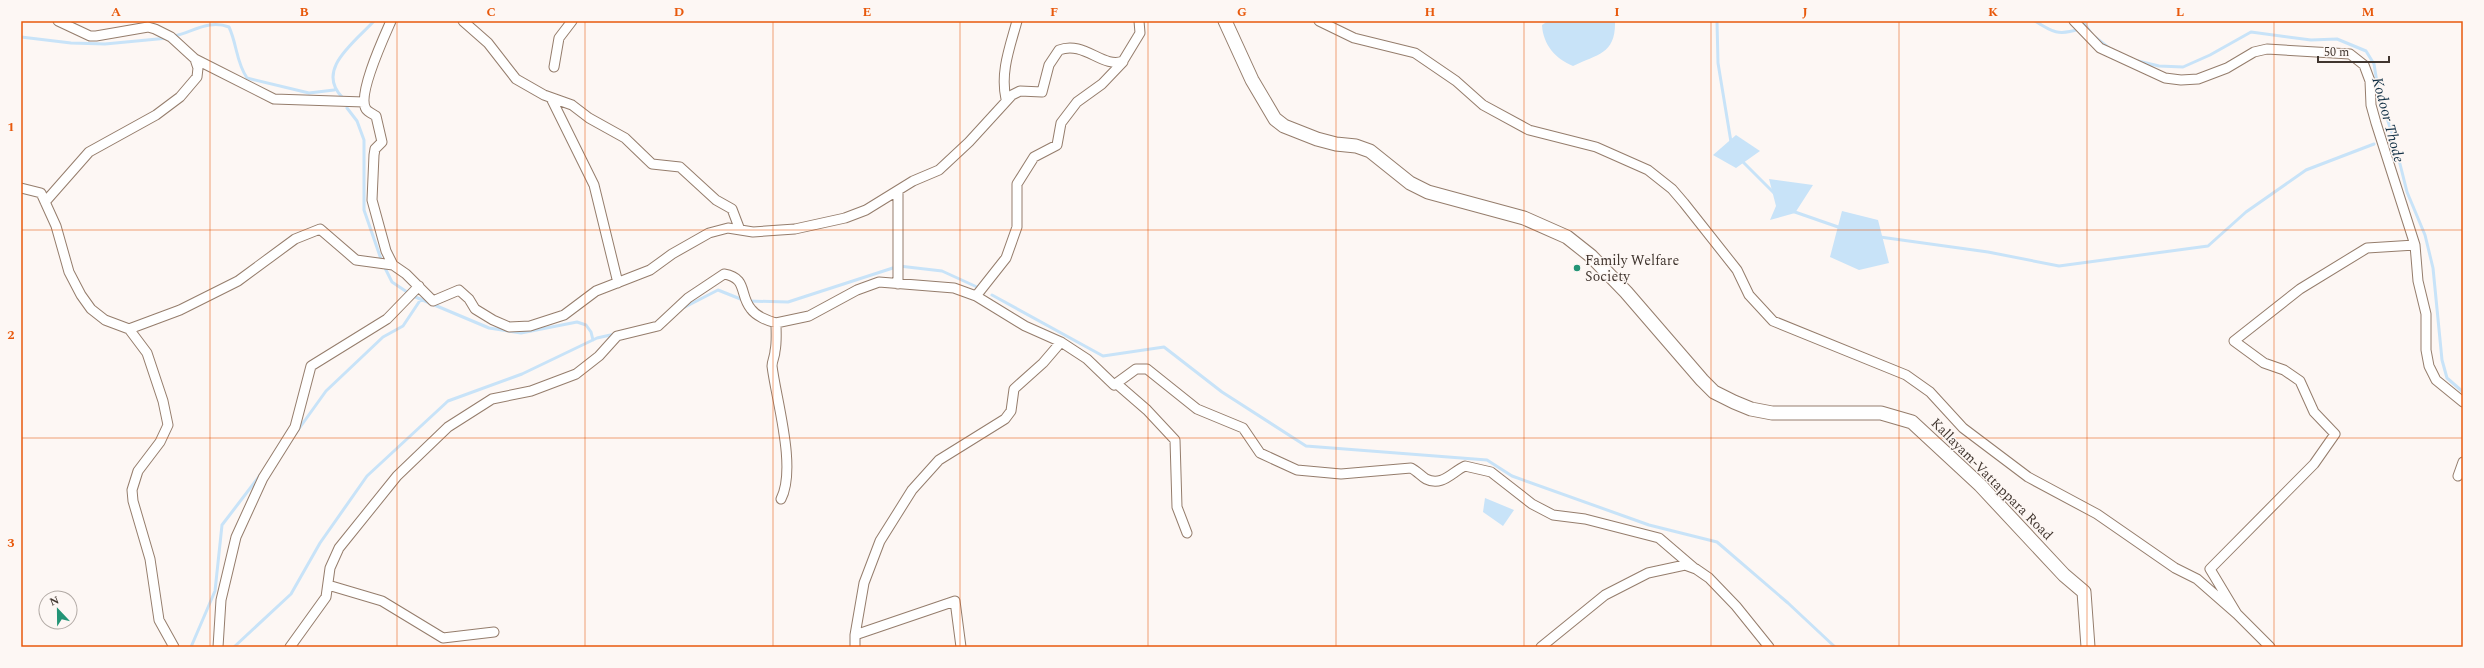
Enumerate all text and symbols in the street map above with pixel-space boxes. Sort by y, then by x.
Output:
text: A [111,2,121,22]
text: B [299,2,309,22]
text: C [486,2,496,22]
text: D [674,2,684,22]
text: E [863,2,872,22]
text: F [1050,2,1058,22]
text: G [1237,2,1247,22]
text: H [1425,2,1436,22]
text: I [1614,2,1620,22]
text: J [1802,2,1808,22]
text: K [1988,2,1998,22]
text: L [2176,2,2184,22]
text: M [2362,2,2375,22]
scale bar [2318,38,2389,64]
text: 50 m [2324,43,2349,62]
water label: Kodoor Thode [2366,75,2411,166]
text: 1 [7,117,15,137]
place label: Family Welfare Society [1585,250,1679,287]
marker: Family Welfare Society [1572,263,1582,273]
text: 2 [7,325,15,345]
street label: Kallayam-Vattappara Road [1926,413,2058,545]
text: 3 [7,533,15,553]
north arrow [38,590,78,630]
text: N [47,592,62,611]

